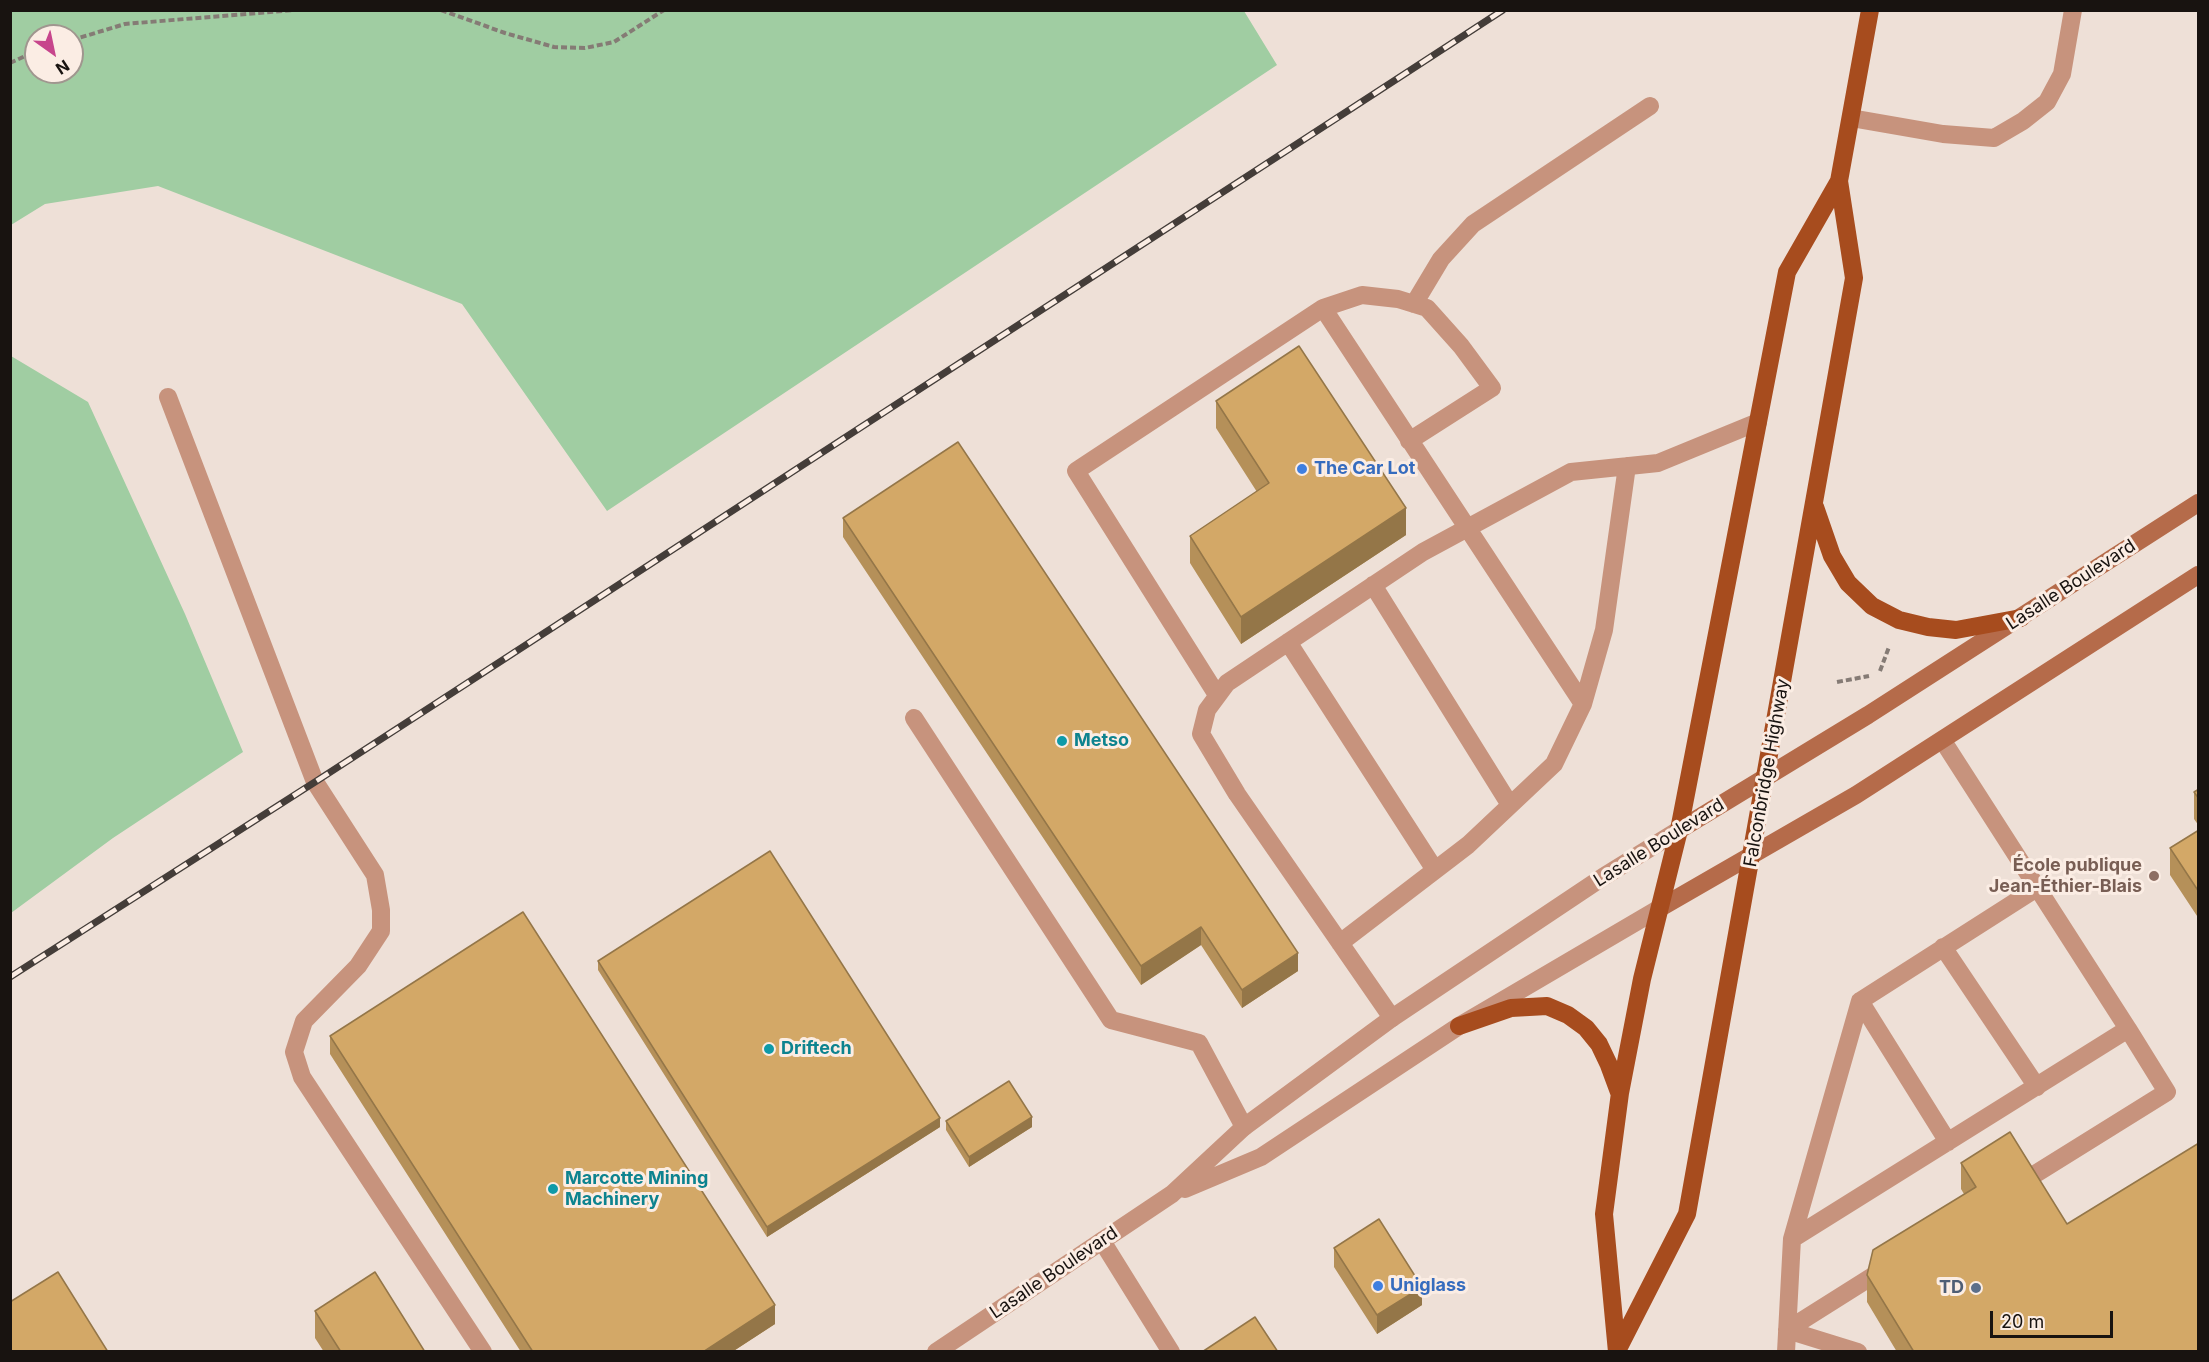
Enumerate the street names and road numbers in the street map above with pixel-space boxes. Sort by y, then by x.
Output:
street label: Lasalle Boulevard [2002,535,2140,635]
street label: Falconbridge Highway [1740,677,1794,869]
street label: Lasalle Boulevard [1590,794,1728,892]
street label: Lasalle Boulevard [986,1222,1122,1324]

